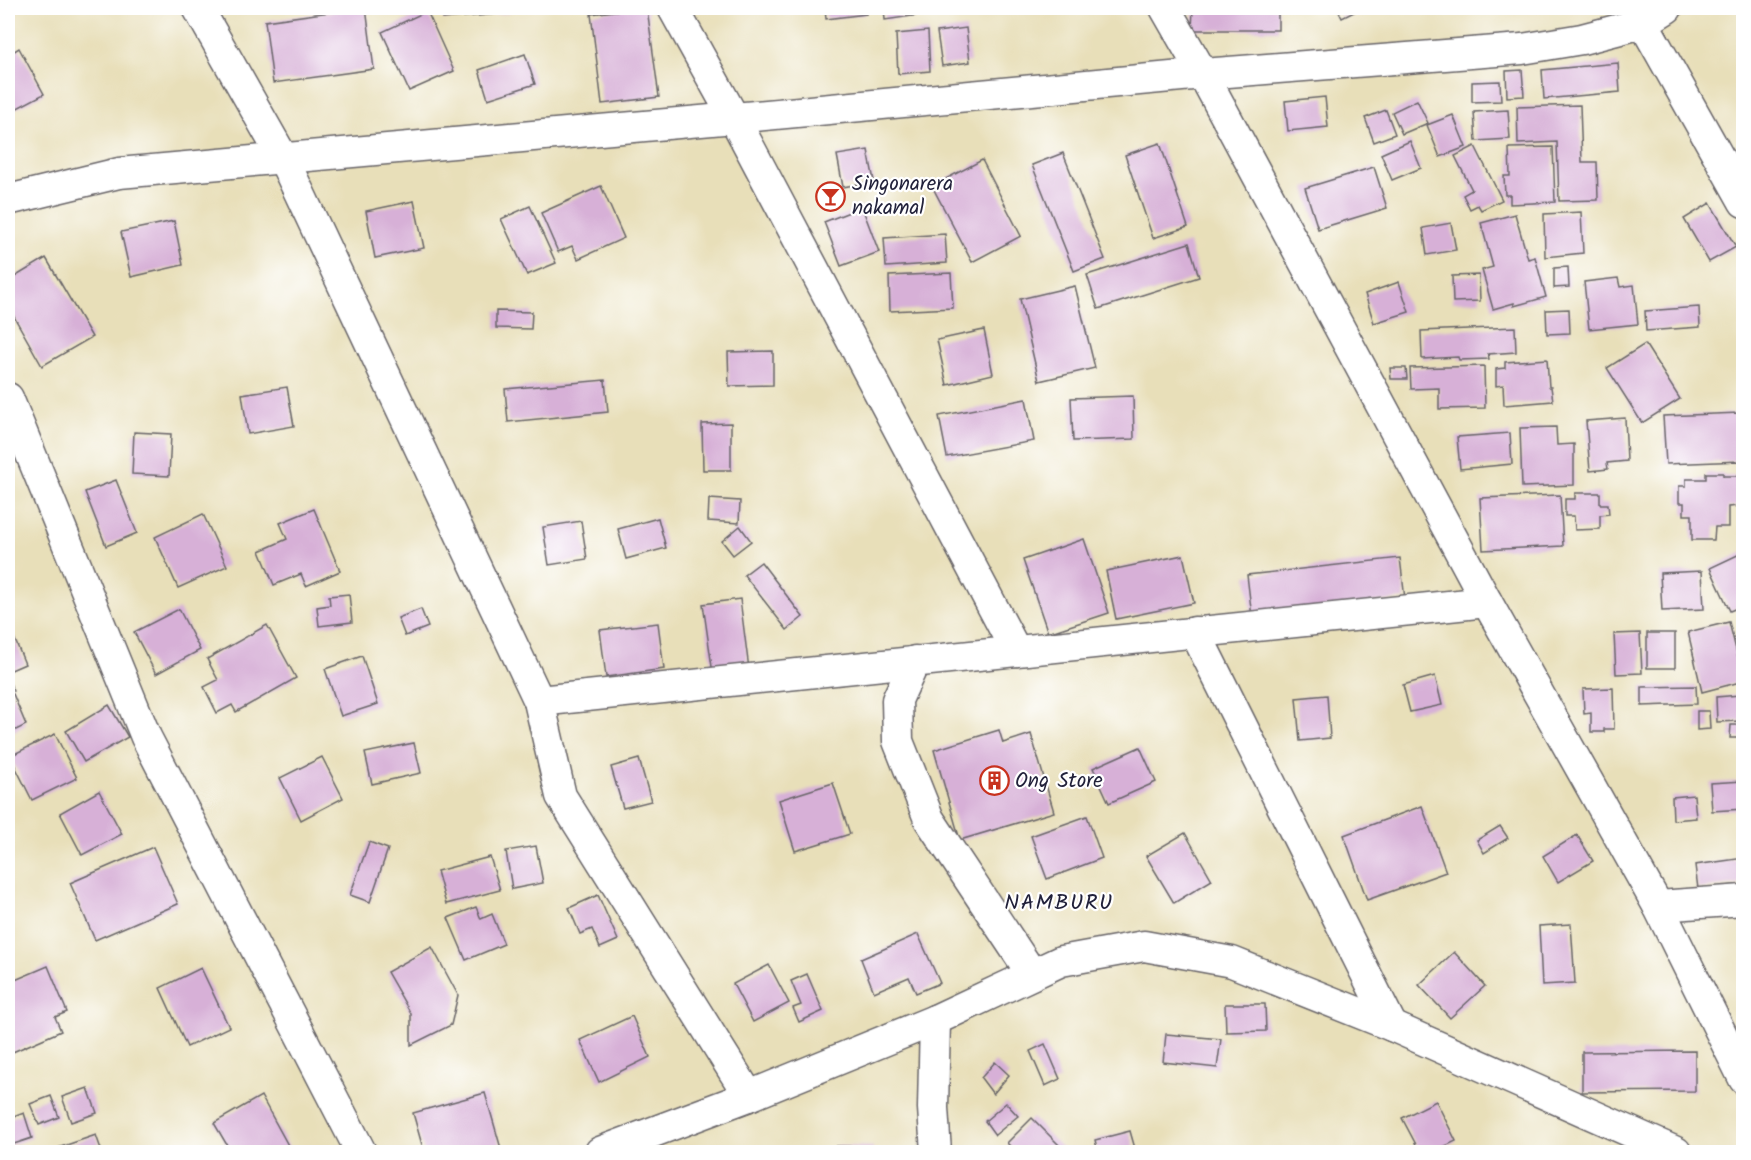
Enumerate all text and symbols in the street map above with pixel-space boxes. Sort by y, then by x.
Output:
place label: Singonarera nakamal [852,168,953,225]
bar icon: Singonarera nakamal [815,180,847,212]
building icon: Ong Store [978,765,1010,797]
place label: Ong Store [1015,765,1103,798]
district label: NAMBURU [1004,886,1114,921]

